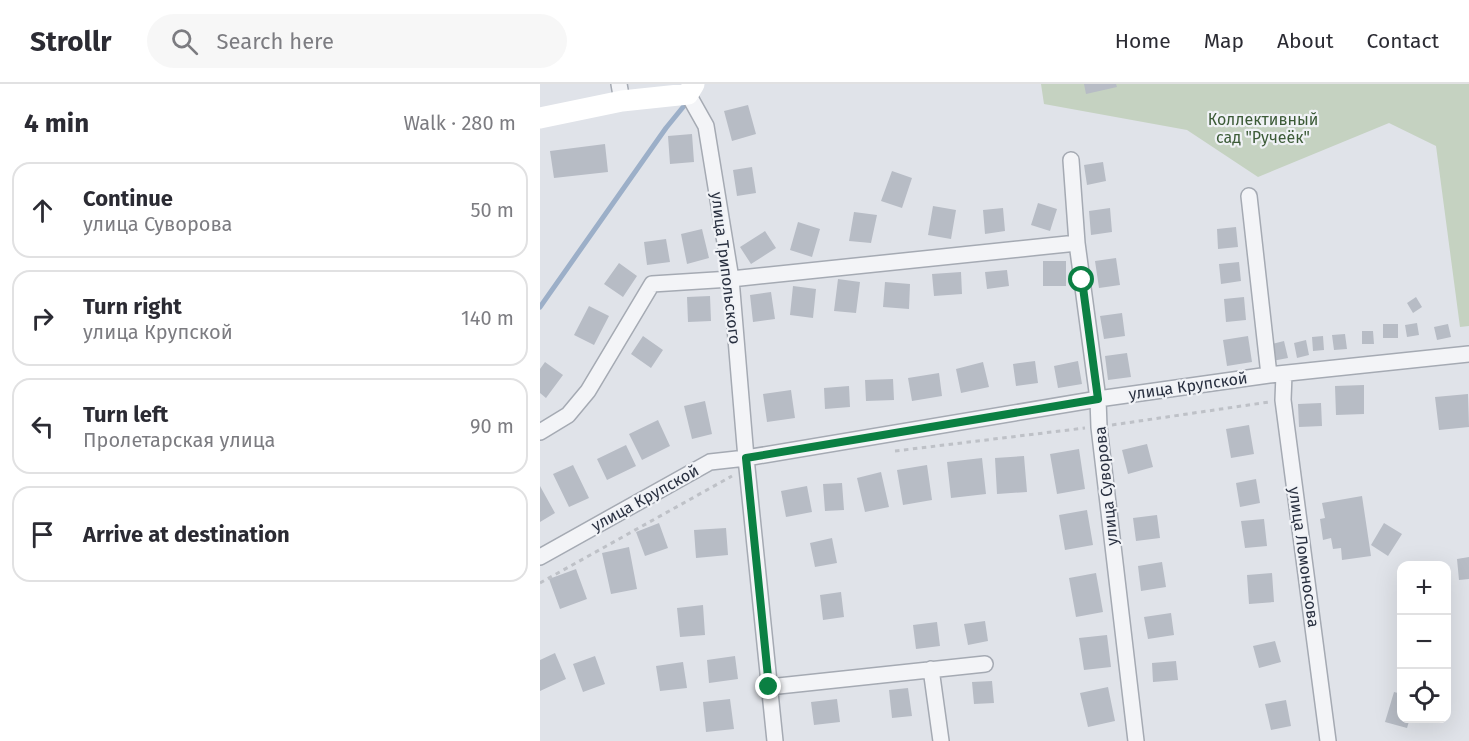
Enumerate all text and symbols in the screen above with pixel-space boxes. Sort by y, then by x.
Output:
search box [147,14,567,68]
text: Strollr [30,25,111,58]
icon: search [168,25,201,58]
text: Search here [216,28,334,55]
text: Home [1115,28,1171,54]
text: Map [1204,28,1244,54]
text: About [1277,28,1334,54]
text: Contact [1367,28,1439,54]
text: 4 min [24,108,89,139]
park label: Коллективный сад "Ручеёк" [1208,110,1318,147]
text: Walk · 280 m [403,111,516,135]
text: Continue [83,185,173,212]
street label: улица Трипольского [707,191,745,345]
icon: ahead [26,194,59,227]
text: 50 m [470,198,514,222]
text: улица Суворова [83,212,232,236]
route start [1068,266,1094,292]
text: Turn right [83,293,182,320]
icon: right [26,302,59,335]
text: 140 m [461,306,514,330]
text: улица Крупской [83,320,233,344]
street label: улица Крупской [1127,368,1249,404]
text: Turn left [83,401,168,428]
icon: left [26,410,59,443]
text: 90 m [470,414,514,438]
street label: улица Суворова [1090,426,1122,546]
text: Пролетарская улица [83,428,275,452]
street label: улица Крупской [588,461,702,535]
street label: улица Ломоносова [1285,485,1323,629]
icon: arrive [26,518,59,551]
text: Arrive at destination [83,521,290,548]
map controls [1397,561,1451,723]
button: + [1397,561,1451,615]
button: − [1397,615,1451,669]
button: locate [1397,669,1451,723]
route end [755,673,781,699]

